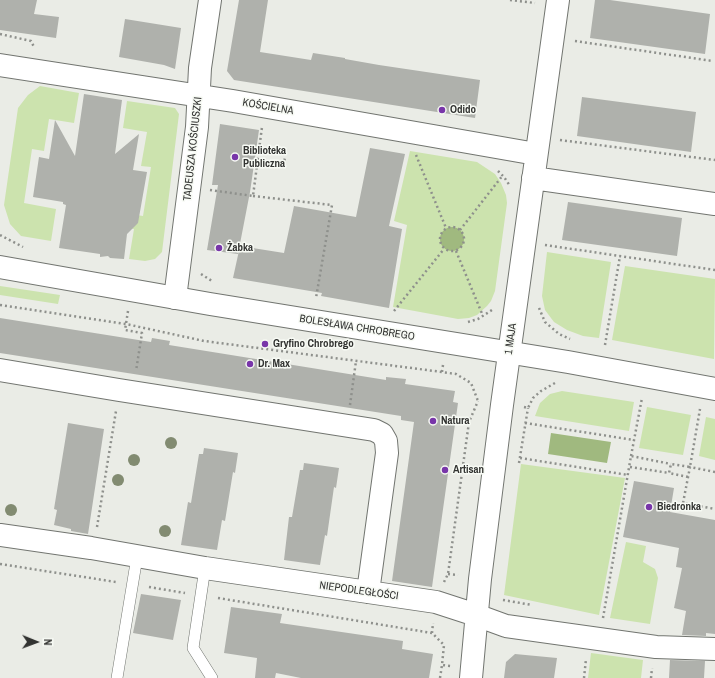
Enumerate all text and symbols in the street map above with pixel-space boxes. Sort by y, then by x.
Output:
street label: TADEUSZA KOŚCIUSZKI [181,96,205,202]
street label: KOŚCIELNA [241,96,295,118]
place label: Odido [450,103,476,117]
marker: Odido [437,105,447,115]
place label: Biblioteka Publiczna [243,144,286,170]
marker: Biblioteka Publiczna [230,152,240,162]
place label: Żabka [227,241,253,255]
marker: Żabka [214,243,224,253]
street label: BOLESŁAWA CHROBREGO [298,312,416,344]
street label: 1 MAJA [502,322,520,356]
place label: Gryfino Chrobrego [273,337,354,351]
marker: Gryfino Chrobrego [260,339,270,349]
place label: Dr. Max [258,357,290,371]
marker: Dr. Max [245,359,255,369]
place label: Natura [441,414,470,428]
marker: Natura [428,416,438,426]
place label: Artisan [453,463,484,477]
marker: Artisan [440,465,450,475]
place label: Biedronka [657,500,701,514]
marker: Biedronka [644,502,654,512]
street label: NIEPODLEGŁOŚCI [319,579,399,603]
north arrow [16,622,56,662]
text: N [41,639,55,646]

